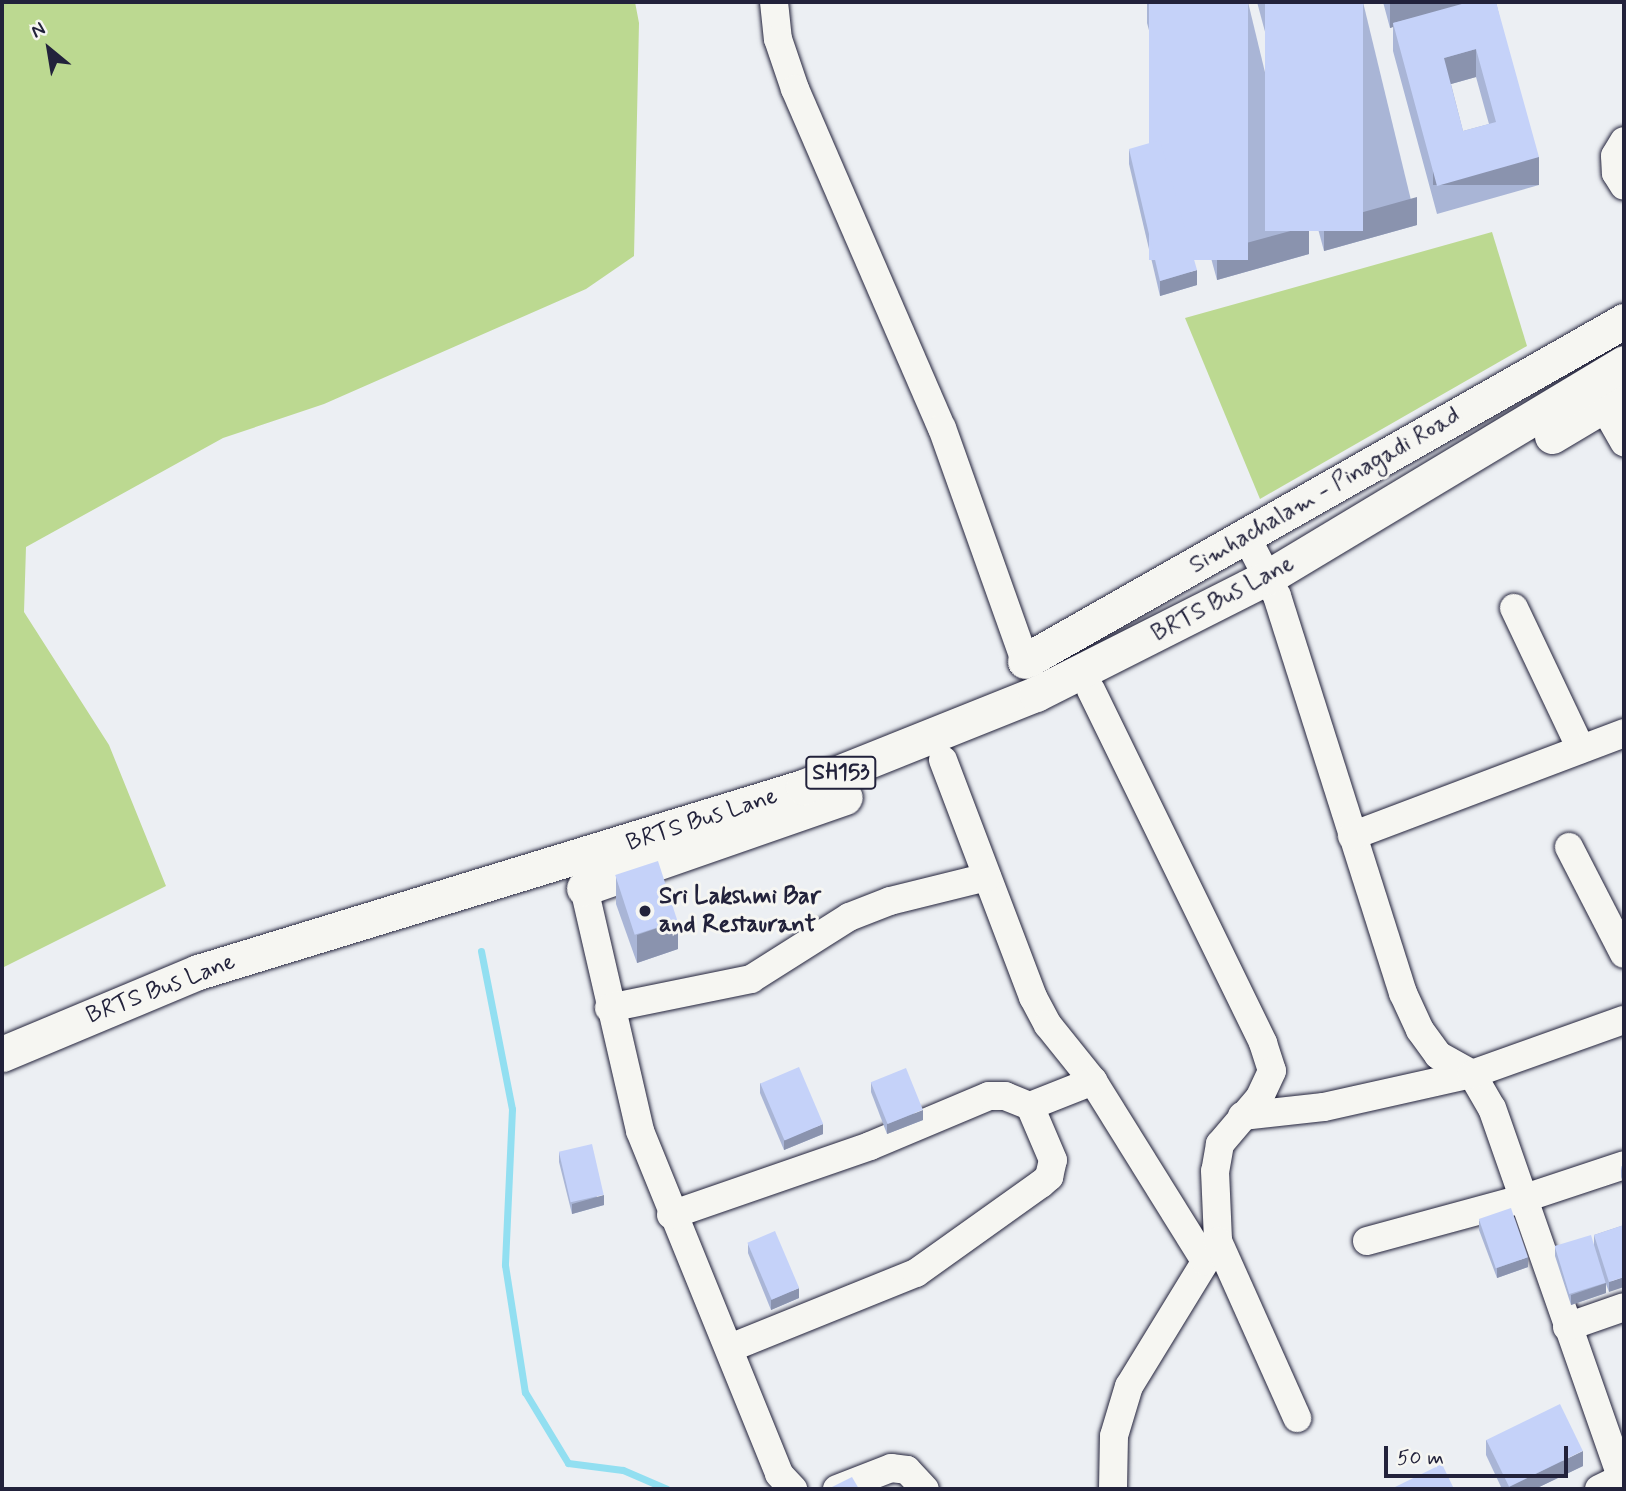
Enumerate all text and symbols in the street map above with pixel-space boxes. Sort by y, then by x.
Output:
north arrow [14,14,84,84]
text: N [27,16,50,44]
street label: Simhachalam - Pinagadi Road [1185,402,1465,580]
street label: BRTS Bus Lane [1146,549,1300,649]
road number: SH153 [804,754,878,792]
street label: BRTS Bus Lane [622,782,782,858]
place label: Sri Lakshmi Bar and Restaurant [659,883,823,939]
marker: Sri Lakshmi Bar and Restaurant [637,903,653,919]
street label: BRTS Bus Lane [81,947,241,1031]
scale bar [1388,1432,1572,1476]
text: 50 m [1397,1444,1444,1472]

